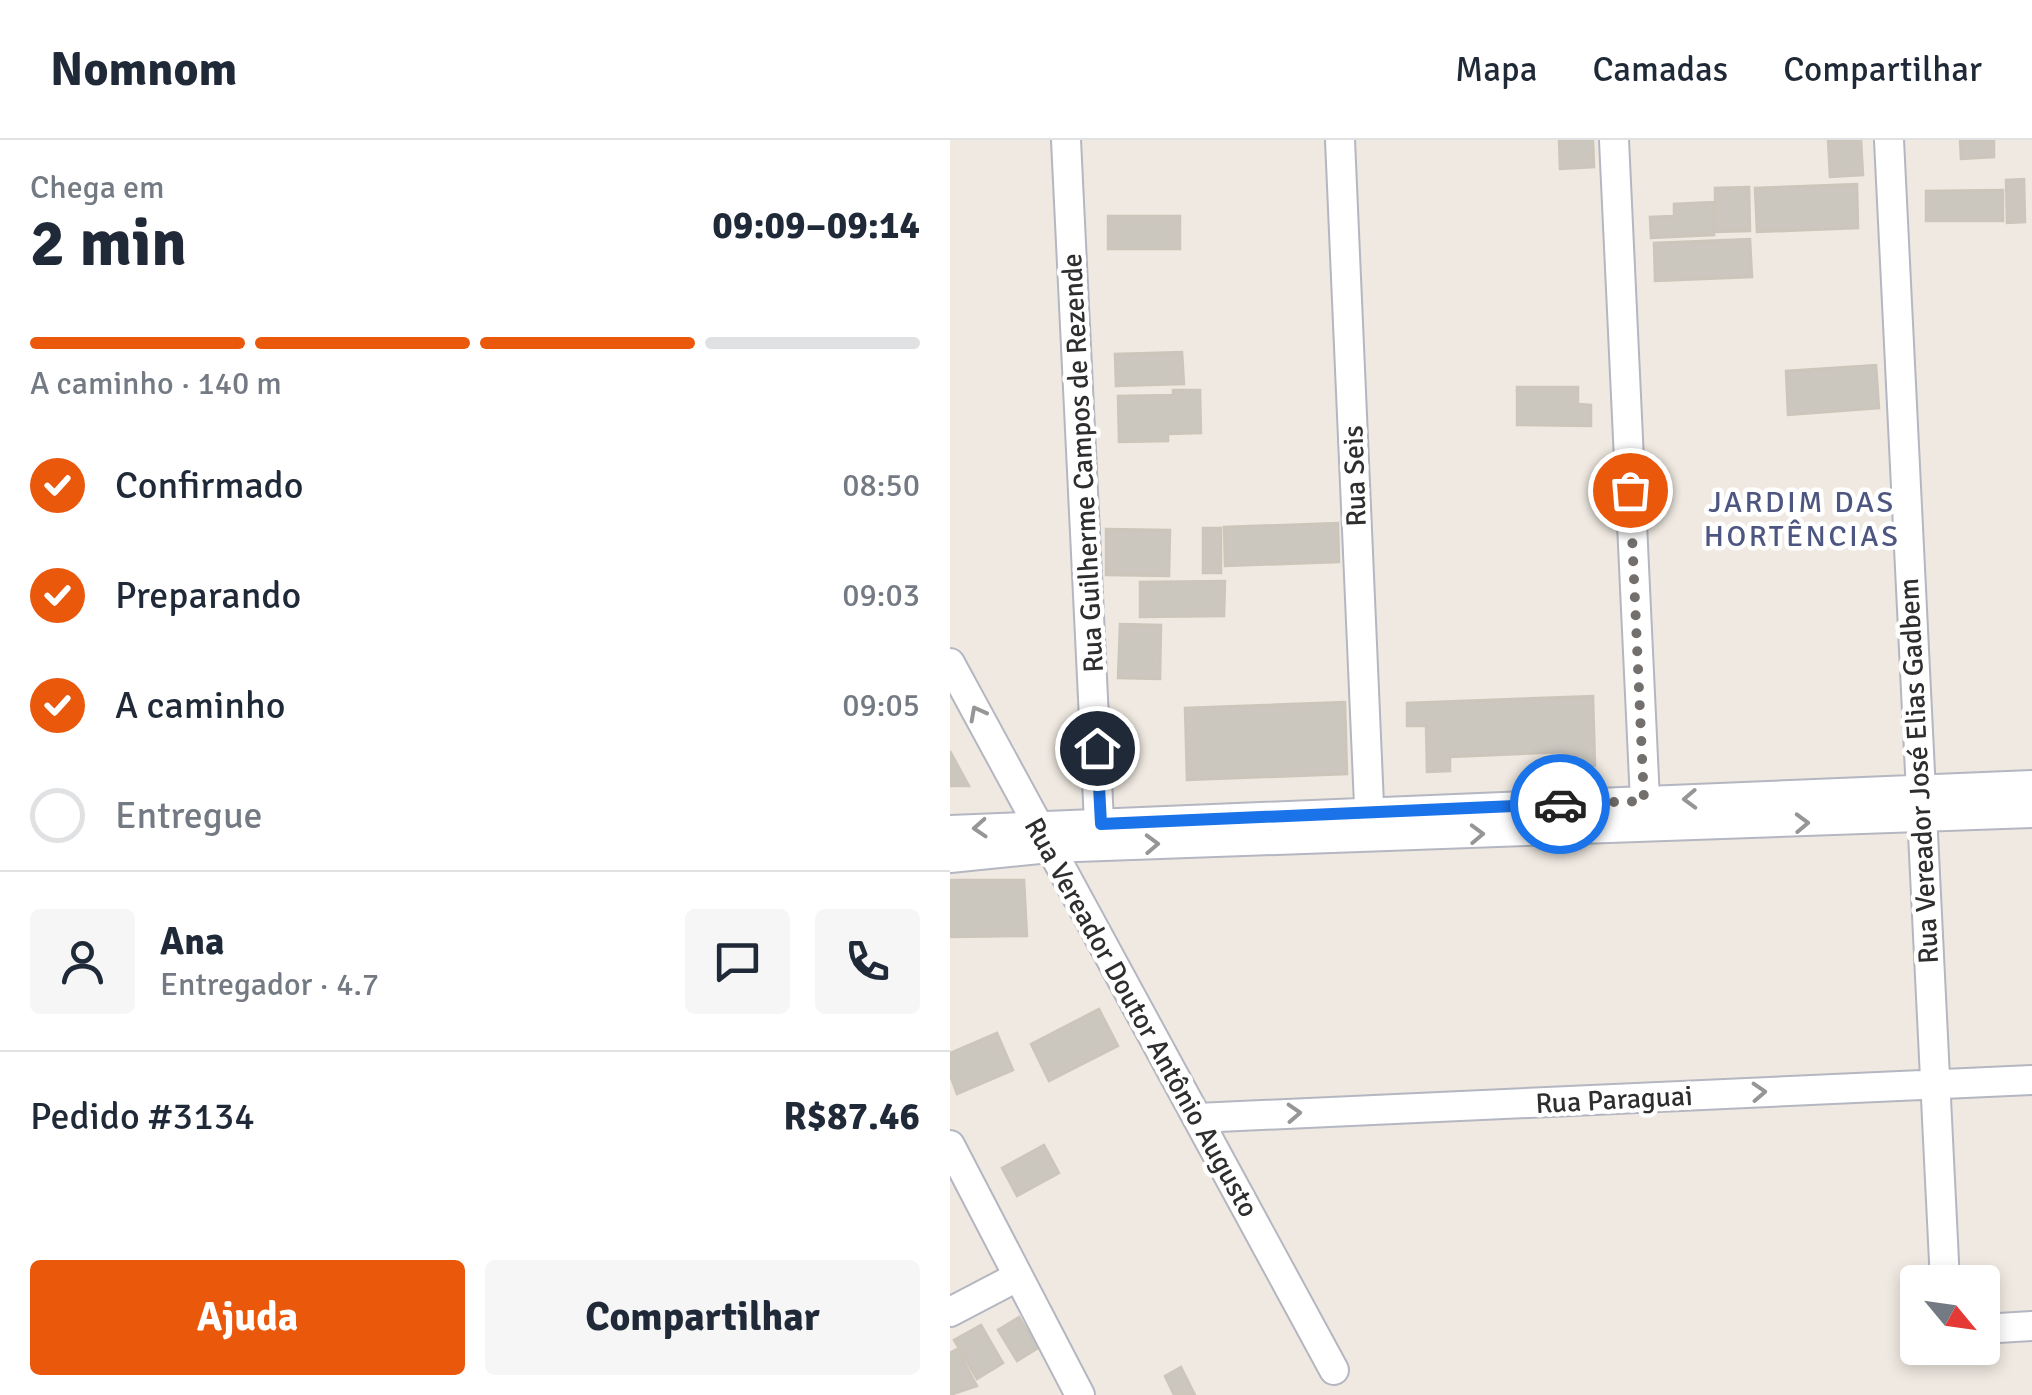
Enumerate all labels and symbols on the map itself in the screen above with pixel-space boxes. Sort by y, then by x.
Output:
street label: Rua Guilherme Campos de Rezende [1055,252,1111,673]
street label: Rua Seis [1336,425,1374,527]
pin [1588,448,1673,533]
district label: JARDIM DAS HORTÊNCIAS [1704,484,1900,555]
street label: Rua Vereador José Elias Gadbem [1892,577,1946,965]
one-way arrow [970,705,989,723]
pin [1055,706,1140,791]
courier [1510,754,1610,854]
one-way arrow [1681,788,1697,809]
street label: Rua Vereador Doutor Antônio Augusto [1017,812,1265,1223]
one-way arrow [1794,812,1810,833]
one-way arrow [972,817,988,838]
one-way arrow [1469,823,1485,844]
one-way arrow [1144,834,1160,855]
street label: Rua Paraguai [1535,1079,1694,1121]
one-way arrow [1751,1082,1767,1103]
one-way arrow [1287,1103,1303,1124]
north arrow [1900,1265,2000,1365]

